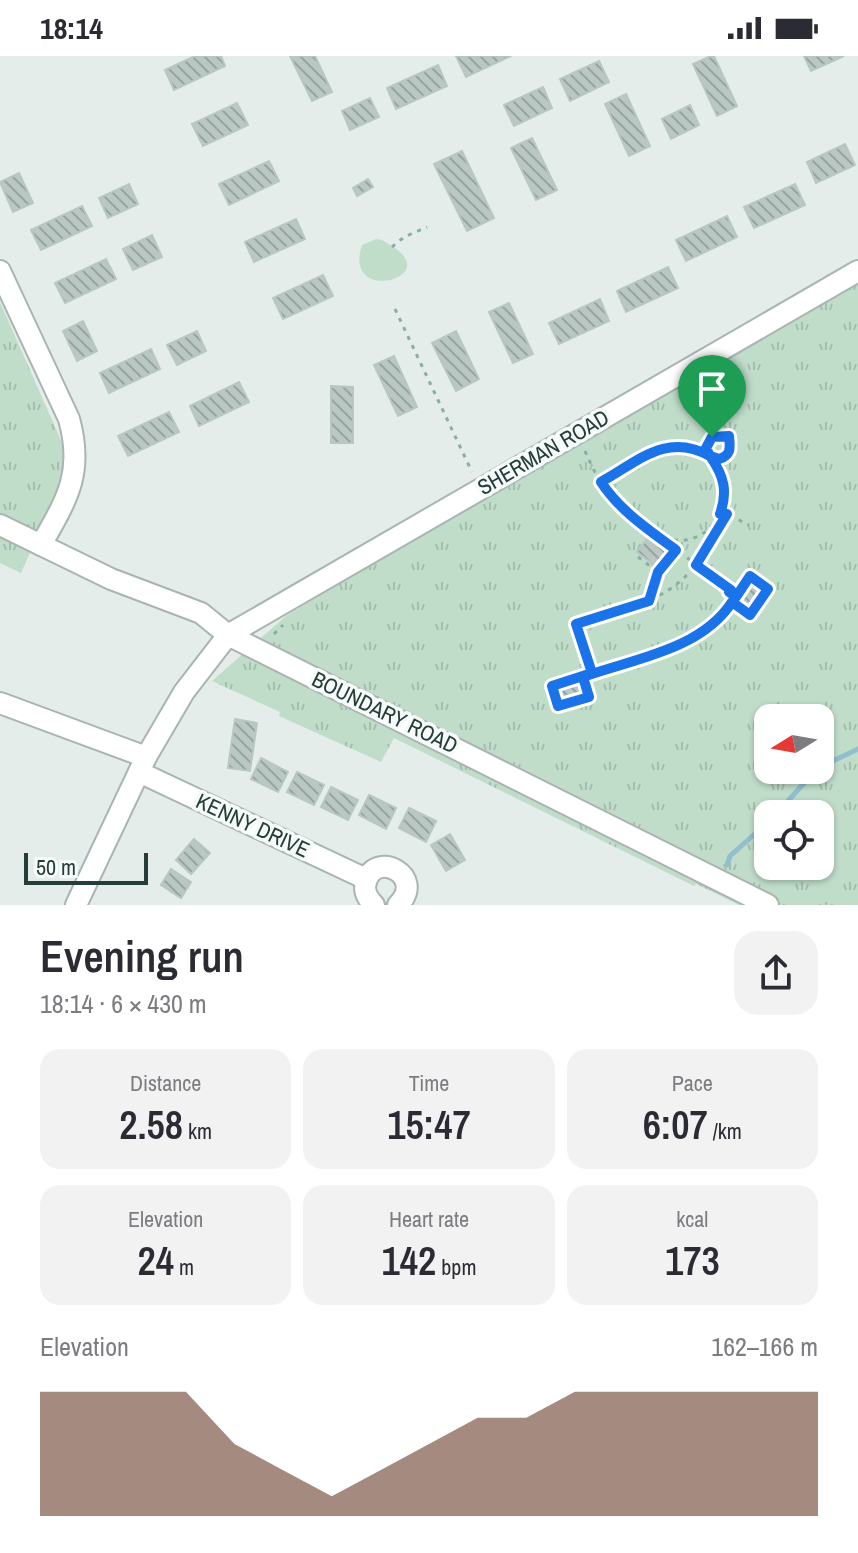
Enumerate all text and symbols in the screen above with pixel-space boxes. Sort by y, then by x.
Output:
text: 18:14 [40,8,103,48]
pin [678,355,746,437]
icon: arrive [690,367,734,411]
street label: SHERMAN ROAD [472,402,614,502]
street label: BOUNDARY ROAD [307,664,463,760]
north arrow [754,704,834,784]
map controls [754,704,834,880]
street label: KENNY DRIVE [191,786,315,864]
button: locate [754,800,834,880]
scale bar [24,849,148,885]
text: 50 m [36,852,76,882]
text: Evening run [40,926,244,986]
button: share [734,931,818,1015]
text: 18:14 · 6 × 430 m [40,986,207,1021]
text: Distance [130,1068,201,1098]
text: Time [409,1068,449,1098]
text: Pace [672,1068,713,1098]
text: 2.58 [119,1098,183,1151]
text: 15:47 [387,1098,471,1151]
text: 6:07 [643,1098,708,1151]
text: km [183,1116,212,1146]
text: /km [708,1116,742,1146]
text: Elevation [128,1204,203,1234]
text: Heart rate [389,1204,469,1234]
text: kcal [676,1204,708,1234]
text: 24 [137,1234,174,1287]
text: 142 [382,1234,436,1287]
text: 173 [665,1234,720,1287]
text: m [174,1252,194,1282]
text: bpm [436,1252,476,1282]
text: Elevation [40,1329,129,1364]
text: 162–166 m [711,1329,818,1364]

